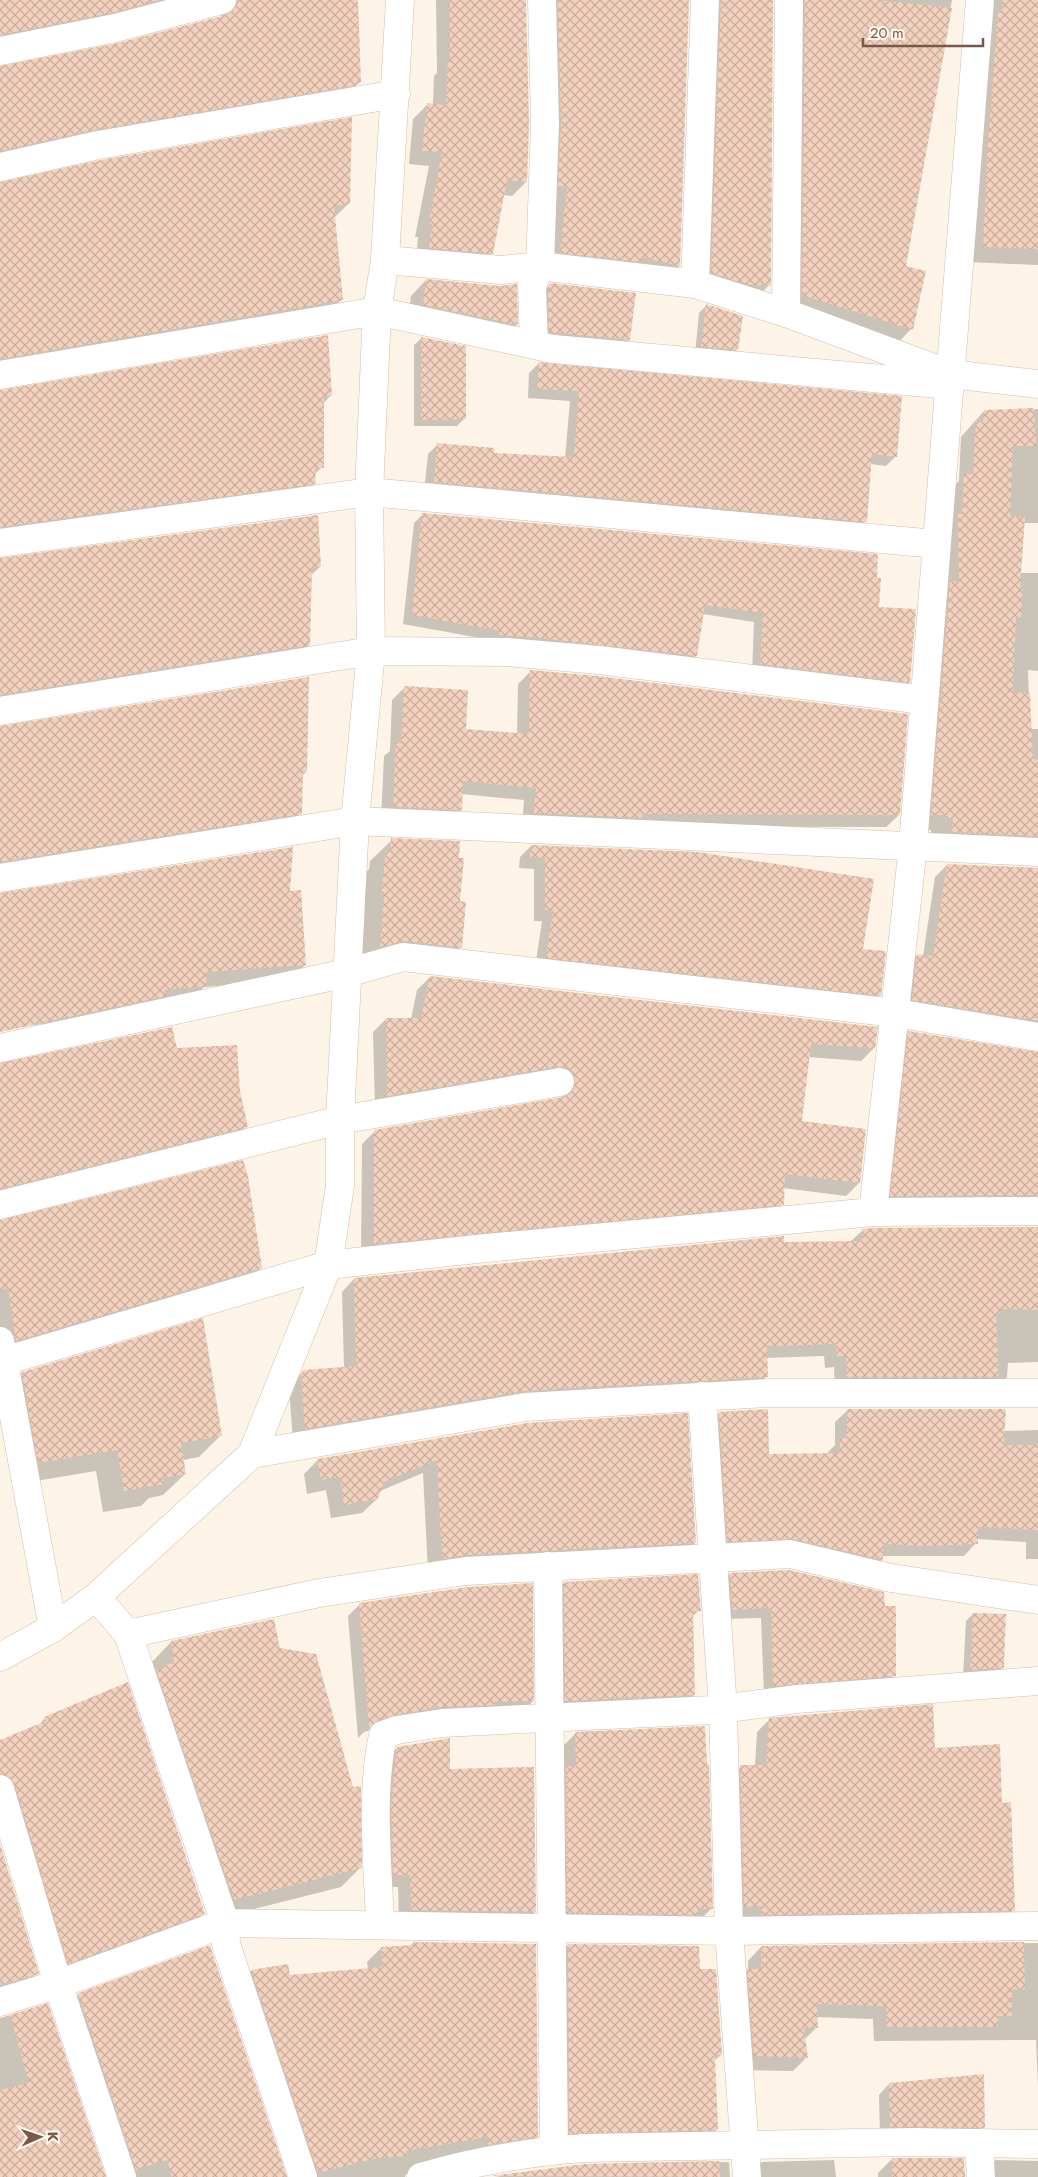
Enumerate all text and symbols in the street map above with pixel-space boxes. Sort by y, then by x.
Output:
scale bar [863,15,983,47]
text: 20 m [870,22,904,44]
north arrow [15,2112,65,2162]
text: K [43,2131,63,2142]

